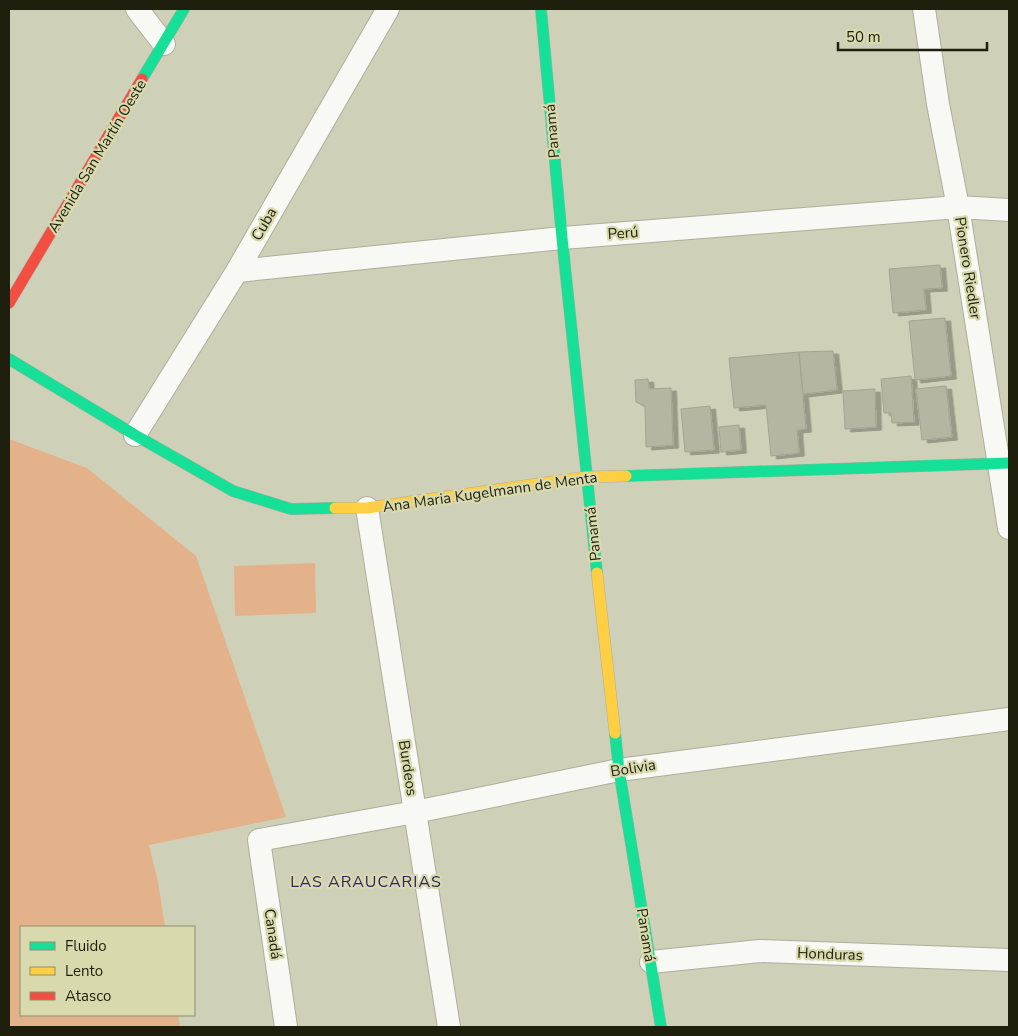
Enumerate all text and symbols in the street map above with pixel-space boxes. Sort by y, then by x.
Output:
scale bar [838,20,987,52]
text: 50 m [846,27,881,47]
street label: Avenida San Martín Oeste [43,76,151,236]
street label: Panamá [540,103,564,159]
street label: Cuba [247,204,281,244]
street label: Pionero Riedler [950,215,986,321]
street label: Perú [607,222,639,244]
street label: Ana Maria Kugelmann de Menta [381,467,599,517]
street label: Panamá [580,506,606,562]
street label: Burdeos [394,739,422,797]
street label: Bolivia [609,755,657,781]
district label: LAS ARAUCARIAS [290,871,442,893]
street label: Canadá [260,907,286,961]
street label: Panamá [632,907,660,963]
legend [20,926,195,1016]
text: Fluido [65,936,107,956]
street label: Honduras [797,943,863,965]
text: Lento [65,961,103,981]
text: Atasco [65,986,111,1006]

